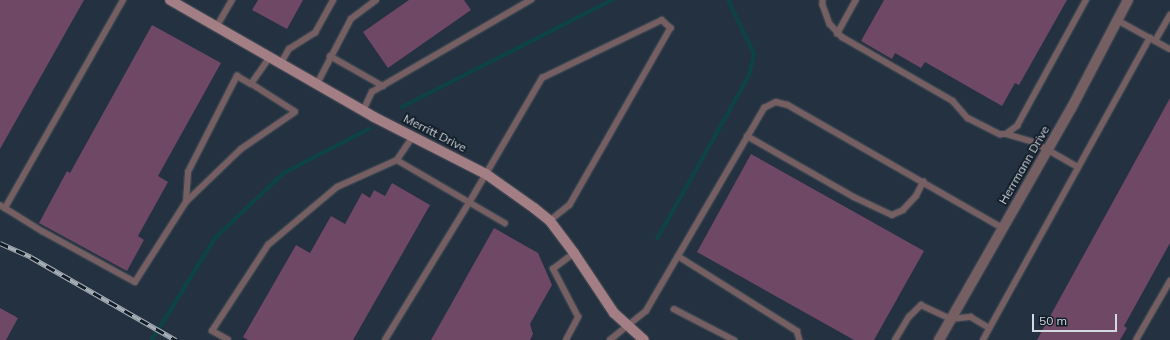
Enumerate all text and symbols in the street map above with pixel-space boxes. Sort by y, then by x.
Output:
street label: Merritt Drive [401,111,469,155]
street label: Herrmann Drive [996,123,1052,207]
scale bar [1034,306,1119,332]
text: 50 m [1039,313,1067,328]

